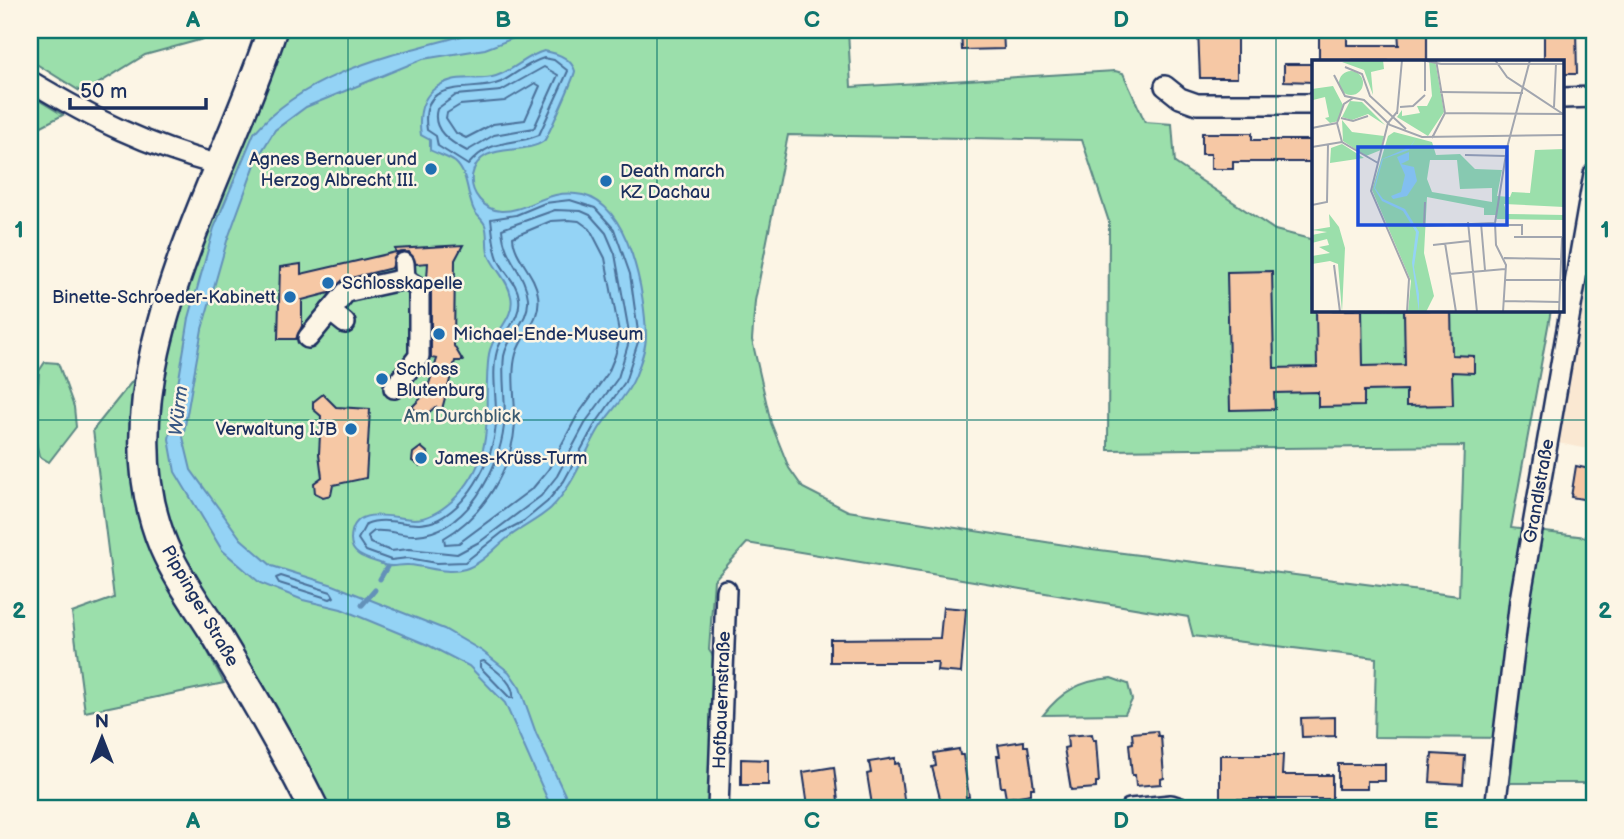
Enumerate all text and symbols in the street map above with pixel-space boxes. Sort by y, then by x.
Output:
text: A [185,6,201,34]
text: B [495,6,511,34]
text: C [804,6,820,34]
text: D [1113,6,1129,34]
text: E [1424,6,1439,34]
inset map [1312,60,1564,312]
scale bar [70,66,206,110]
text: 50 m [80,79,127,104]
place label: Agnes Bernauer und Herzog Albrecht III. [249,149,417,191]
marker: Agnes Bernauer und Herzog Albrecht III. [423,161,439,177]
place label: Death march KZ Dachau [620,161,725,203]
marker: Death march KZ Dachau [598,173,614,189]
text: 1 [14,216,24,244]
text: 1 [1600,216,1610,244]
place label: Schlosskapelle [342,273,463,294]
marker: Schlosskapelle [320,275,336,291]
place label: Binette-Schroeder-Kabinett [52,287,276,308]
marker: Binette-Schroeder-Kabinett [282,289,298,305]
place label: Michael-Ende-Museum [453,324,643,345]
marker: Michael-Ende-Museum [431,326,447,342]
place label: Schloss Blutenburg [396,359,485,401]
marker: Schloss Blutenburg [374,371,390,387]
water label: Würm [165,385,193,437]
park label: Am Durchblick [404,406,520,427]
place label: Verwaltung IJB [215,419,337,440]
marker: Verwaltung IJB [343,421,359,437]
street label: Grandlstraße [1519,437,1559,545]
place label: James-Krüss-Turm [435,448,587,469]
marker: James-Krüss-Turm [413,450,429,466]
street label: Pippinger Straße [157,542,243,671]
text: 2 [12,597,26,625]
text: 2 [1598,597,1612,625]
street label: Hofbauernstraße [709,630,735,769]
north arrow [66,702,136,772]
text: N [95,711,109,734]
text: A [185,807,201,835]
text: B [495,807,511,835]
text: C [804,807,820,835]
text: D [1113,807,1129,835]
text: E [1424,807,1439,835]

